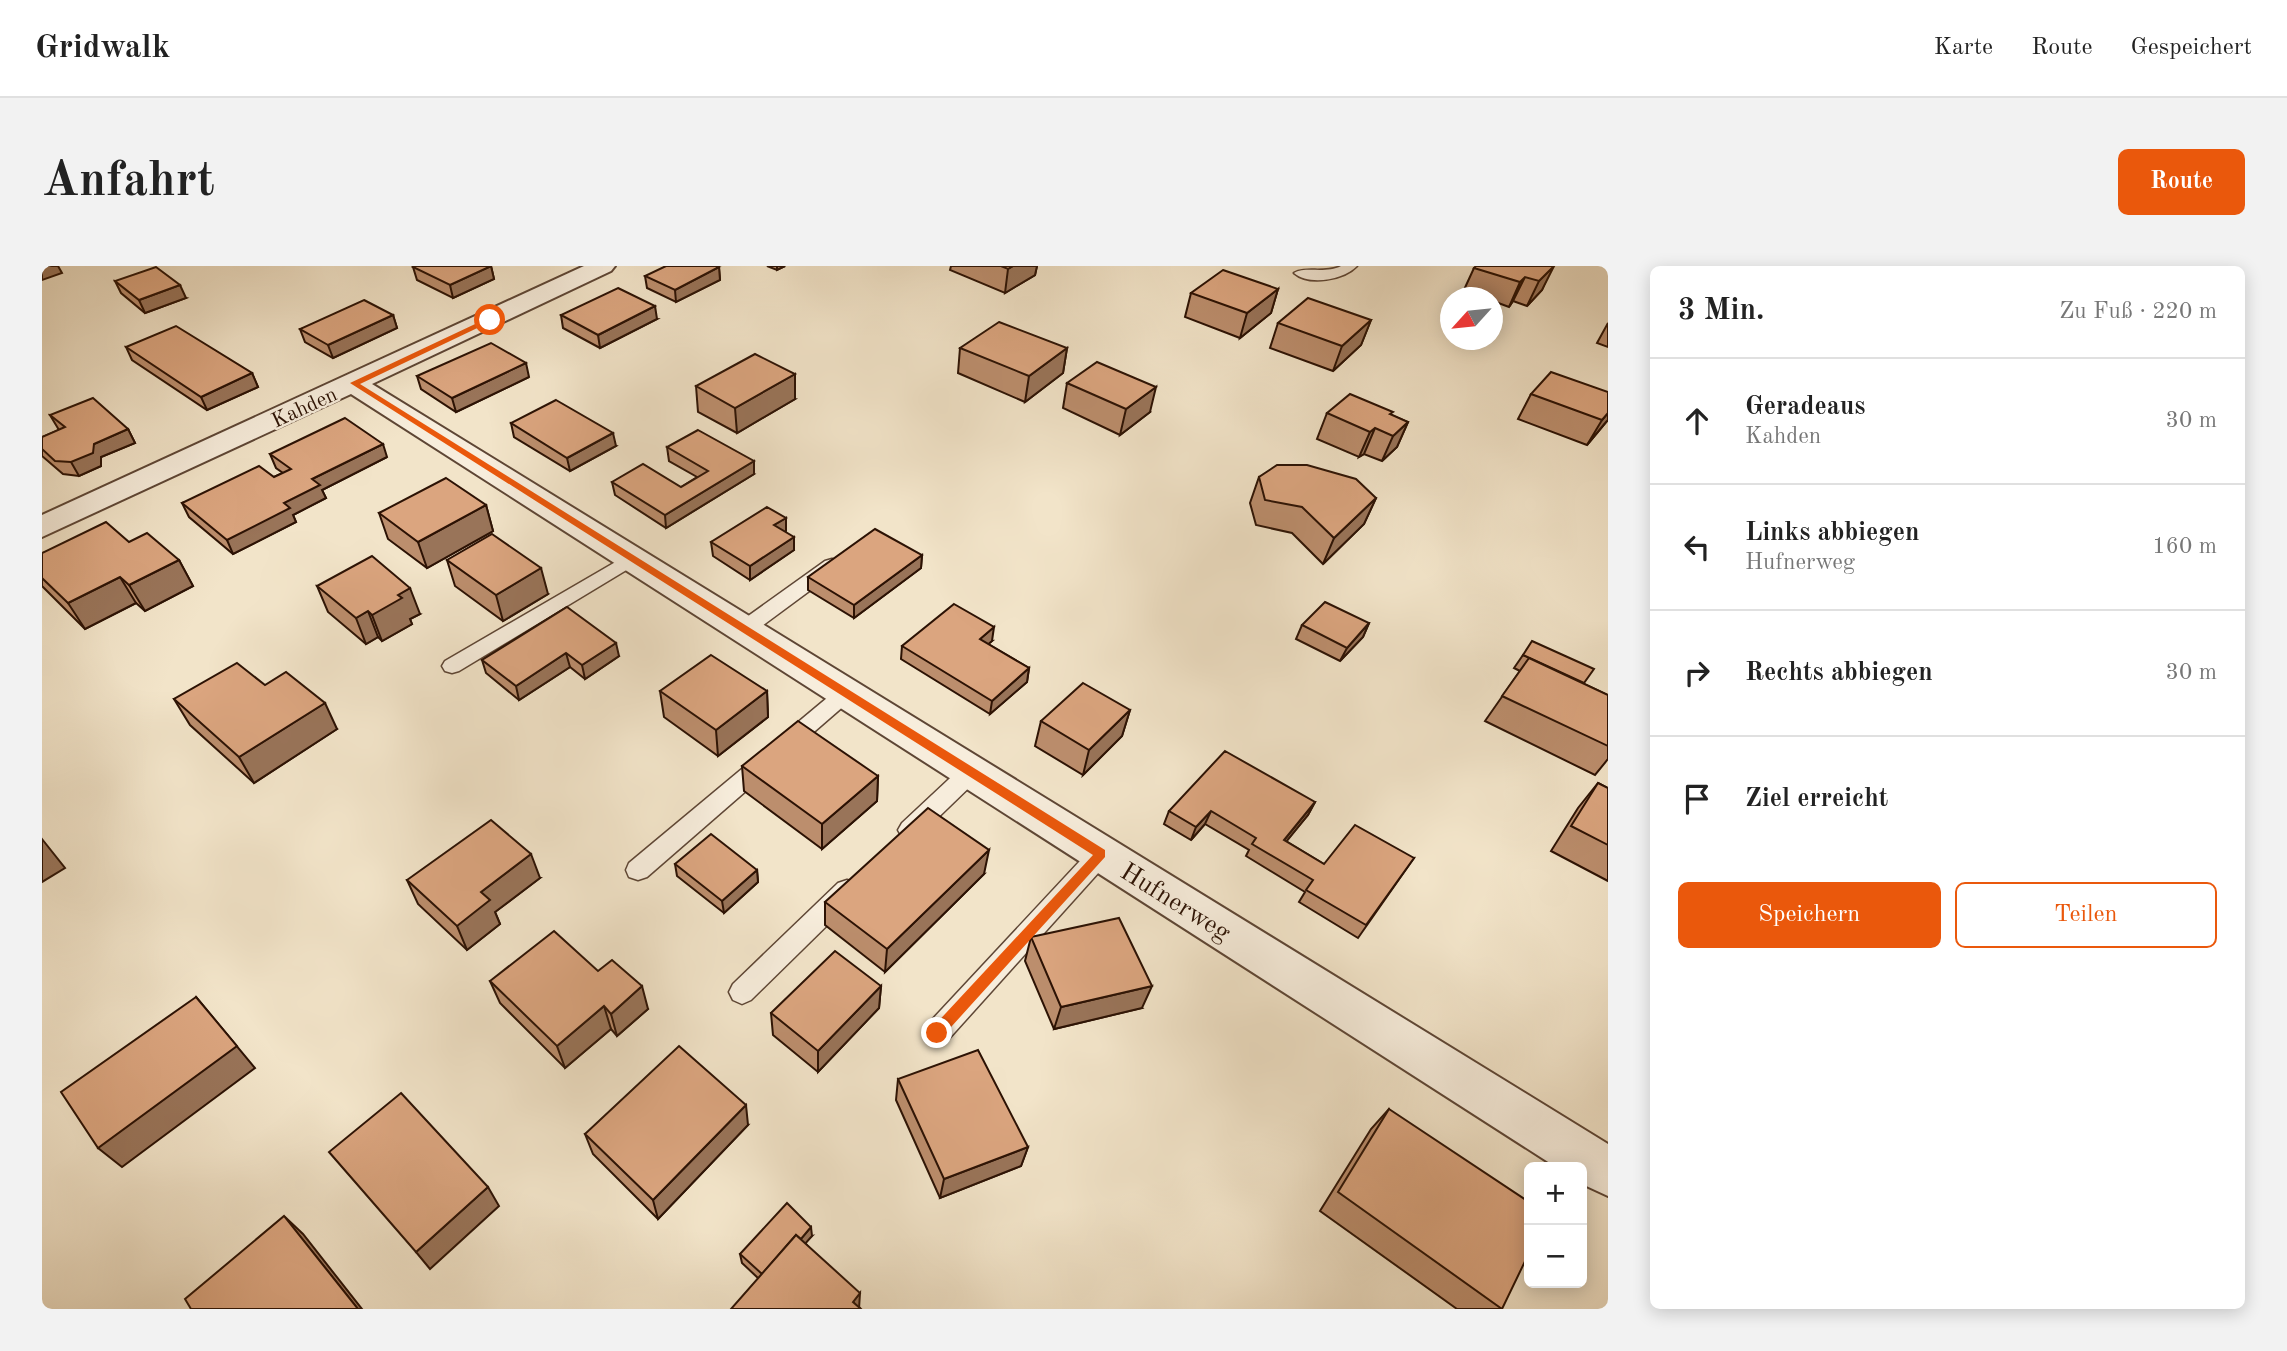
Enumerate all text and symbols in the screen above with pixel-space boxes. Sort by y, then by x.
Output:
text: Gridwalk [35,32,170,65]
text: Karte [1934,36,1993,60]
text: Route [2031,36,2093,60]
text: Gespeichert [2131,36,2252,60]
button: Route [2118,149,2245,215]
text: Anfahrt [42,158,215,207]
north arrow [1440,287,1503,350]
text: 3 Min. [1678,296,1764,326]
text: Zu Fuß · 220 m [2059,300,2217,323]
route start [474,304,505,335]
street label: Kahden [269,384,341,433]
text: Geradeaus [1745,394,1865,420]
icon: ahead [1678,402,1716,440]
text: 30 m [2166,409,2217,432]
text: Kahden [1745,425,1821,448]
text: Links abbiegen [1745,520,1919,546]
icon: left [1678,528,1716,566]
text: 160 m [2152,535,2217,558]
text: Hufnerweg [1745,551,1855,574]
icon: right [1678,654,1716,692]
text: Rechts abbiegen [1745,660,1933,686]
text: 30 m [2166,661,2217,684]
icon: arrive [1678,780,1716,818]
text: Ziel erreicht [1745,786,1888,812]
street label: Hufnerweg [1115,859,1235,947]
button: Speichern [1678,882,1941,948]
button: Teilen [1955,882,2217,948]
route end [921,1017,952,1048]
map controls [1524,1162,1587,1288]
button: + [1524,1162,1587,1225]
button: − [1524,1225,1587,1288]

